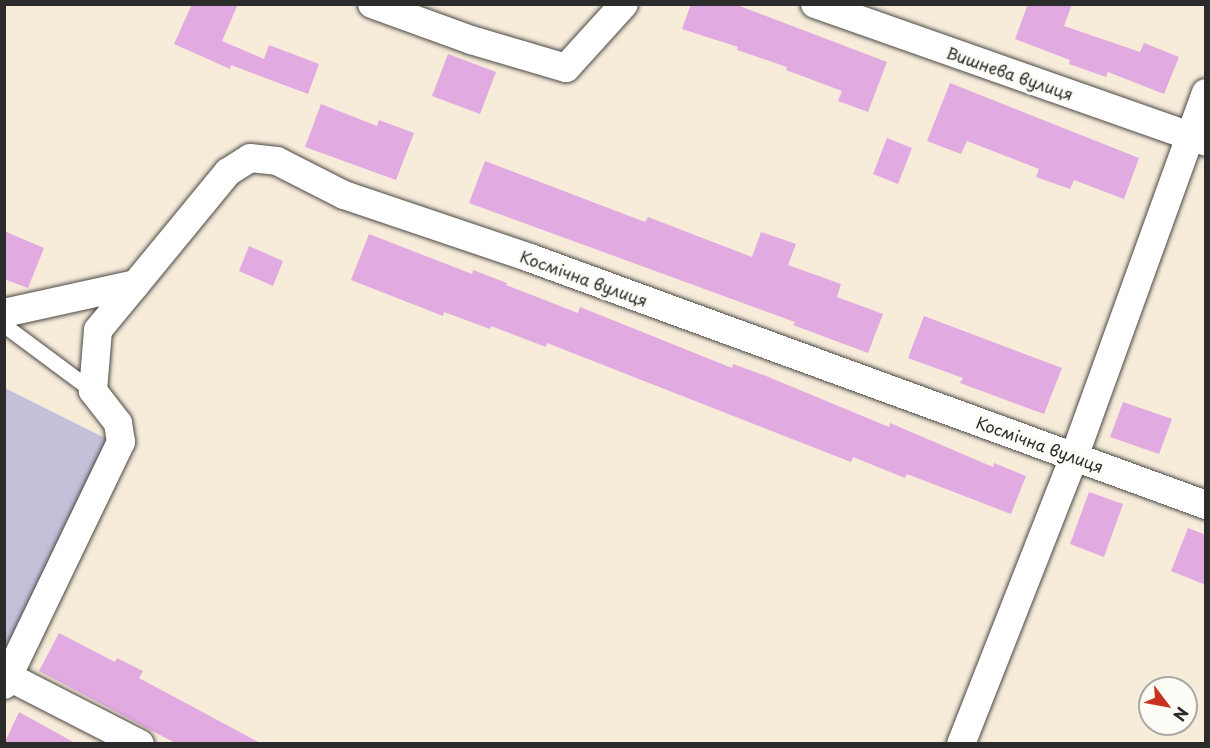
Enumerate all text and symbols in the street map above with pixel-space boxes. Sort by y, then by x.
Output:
street label: Вишнева вулиця [944,42,1076,104]
street label: Космічна вулиця [517,246,651,310]
street label: Космічна вулиця [973,412,1107,476]
north arrow [1138,676,1198,736]
text: N [1168,703,1195,726]

